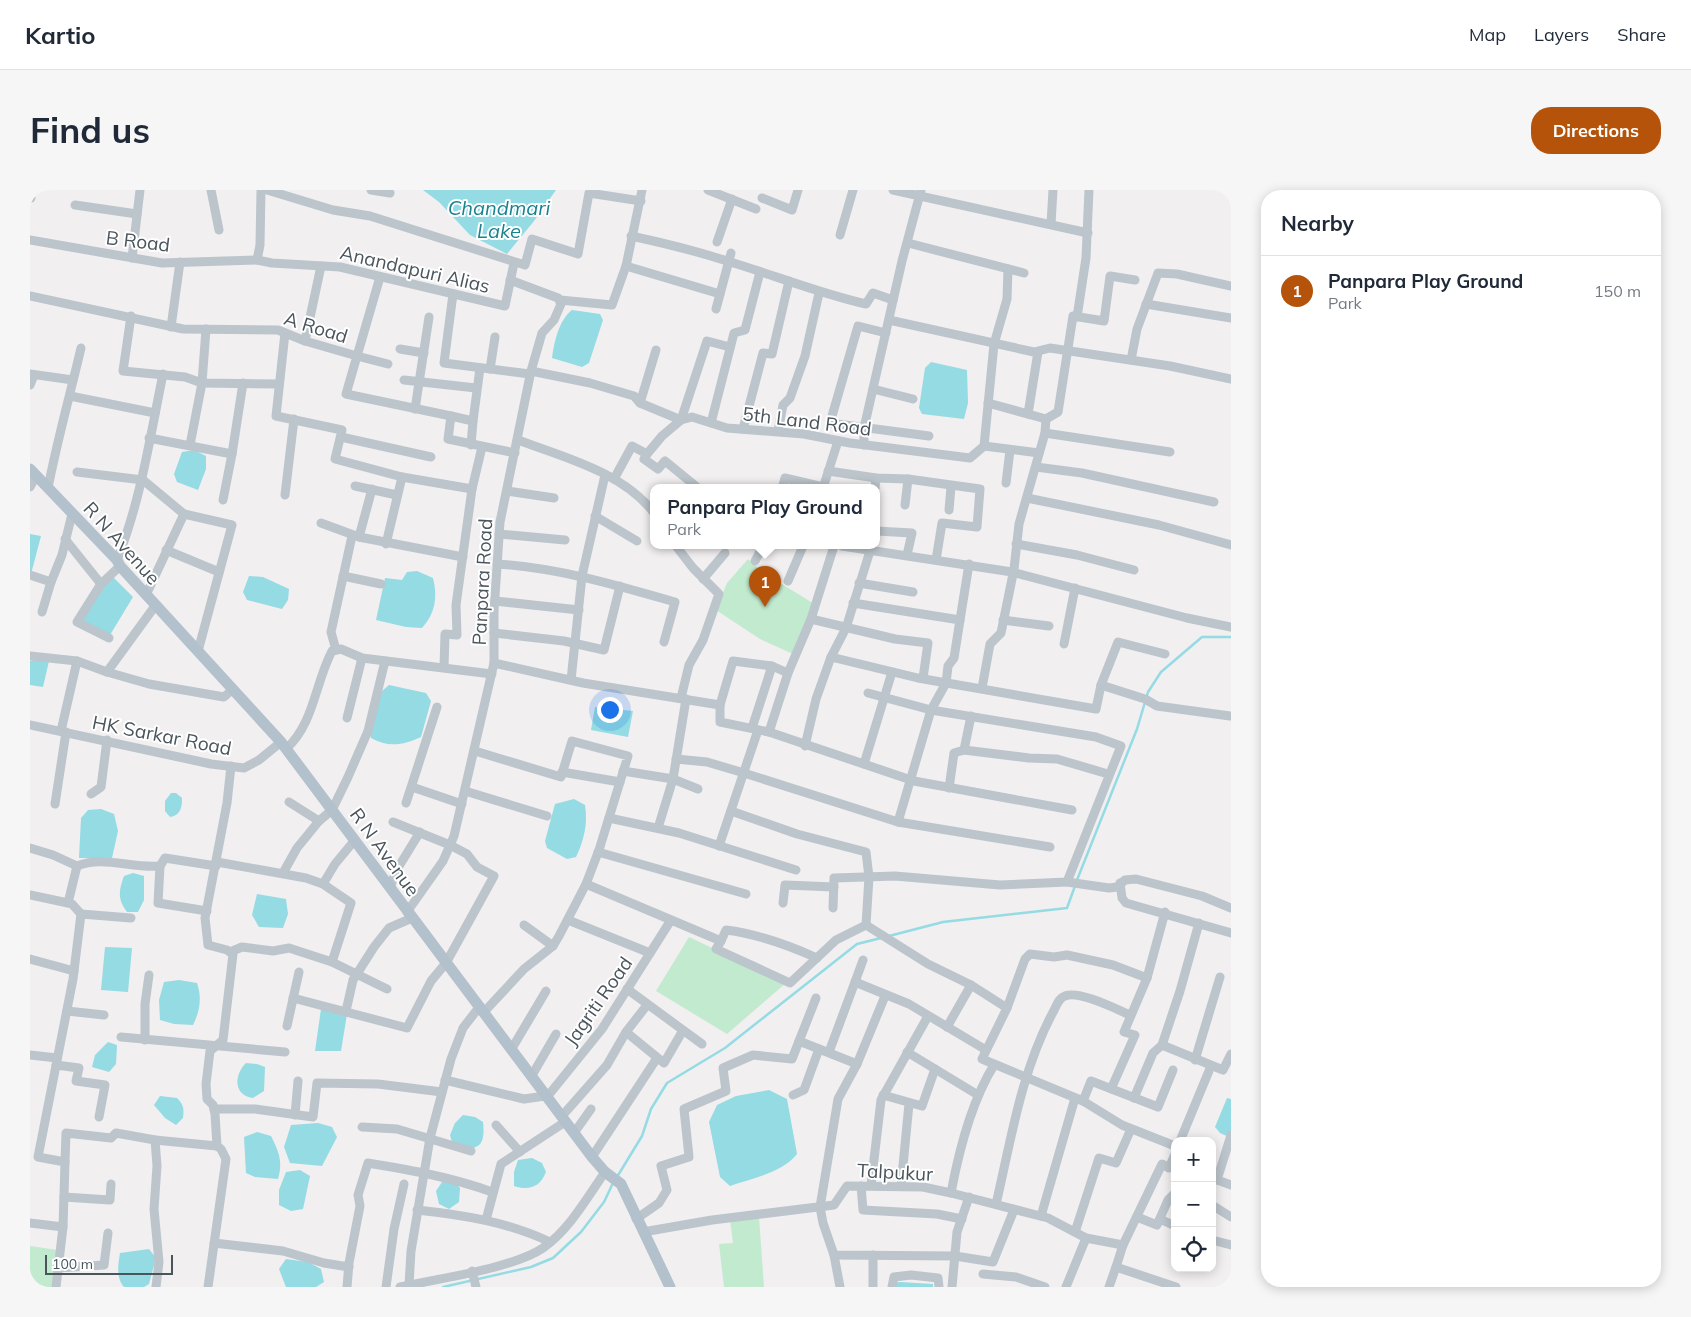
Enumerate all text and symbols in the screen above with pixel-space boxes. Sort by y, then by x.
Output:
text: Kartio [25,20,96,50]
text: Map [1469,23,1506,46]
text: Layers [1534,23,1589,46]
text: Share [1617,23,1666,46]
button: Directions [1531,107,1661,154]
text: Find us [30,108,150,152]
water label: Chandmari Lake [448,195,551,243]
text: Nearby [1281,210,1354,236]
street label: B Road [105,225,171,257]
street label: Anandapuri Alias [338,240,492,298]
text: Panpara Play Ground [1328,269,1523,293]
text: 1 [1292,281,1302,301]
text: 150 m [1594,281,1641,301]
text: Park [1328,293,1362,313]
street label: A Road [281,306,351,348]
street label: 5th Land Road [741,401,873,441]
popup [650,484,880,549]
text: Panpara Play Ground [667,495,863,519]
street label: R N Avenue [78,497,166,589]
street label: Panpara Road [467,518,497,646]
text: Park [667,519,701,539]
pin: 1 [749,566,781,607]
your location [597,697,623,723]
street label: HK Sarkar Road [90,710,234,760]
street label: R N Avenue [345,803,425,901]
street label: Jagriti Road [559,952,637,1050]
map controls [1171,1137,1216,1272]
button: + [1171,1137,1216,1182]
street label: Talpukur [856,1158,934,1186]
button: − [1171,1182,1216,1227]
button: locate [1171,1227,1216,1272]
scale bar [45,1252,172,1275]
text: 100 m [52,1255,93,1273]

